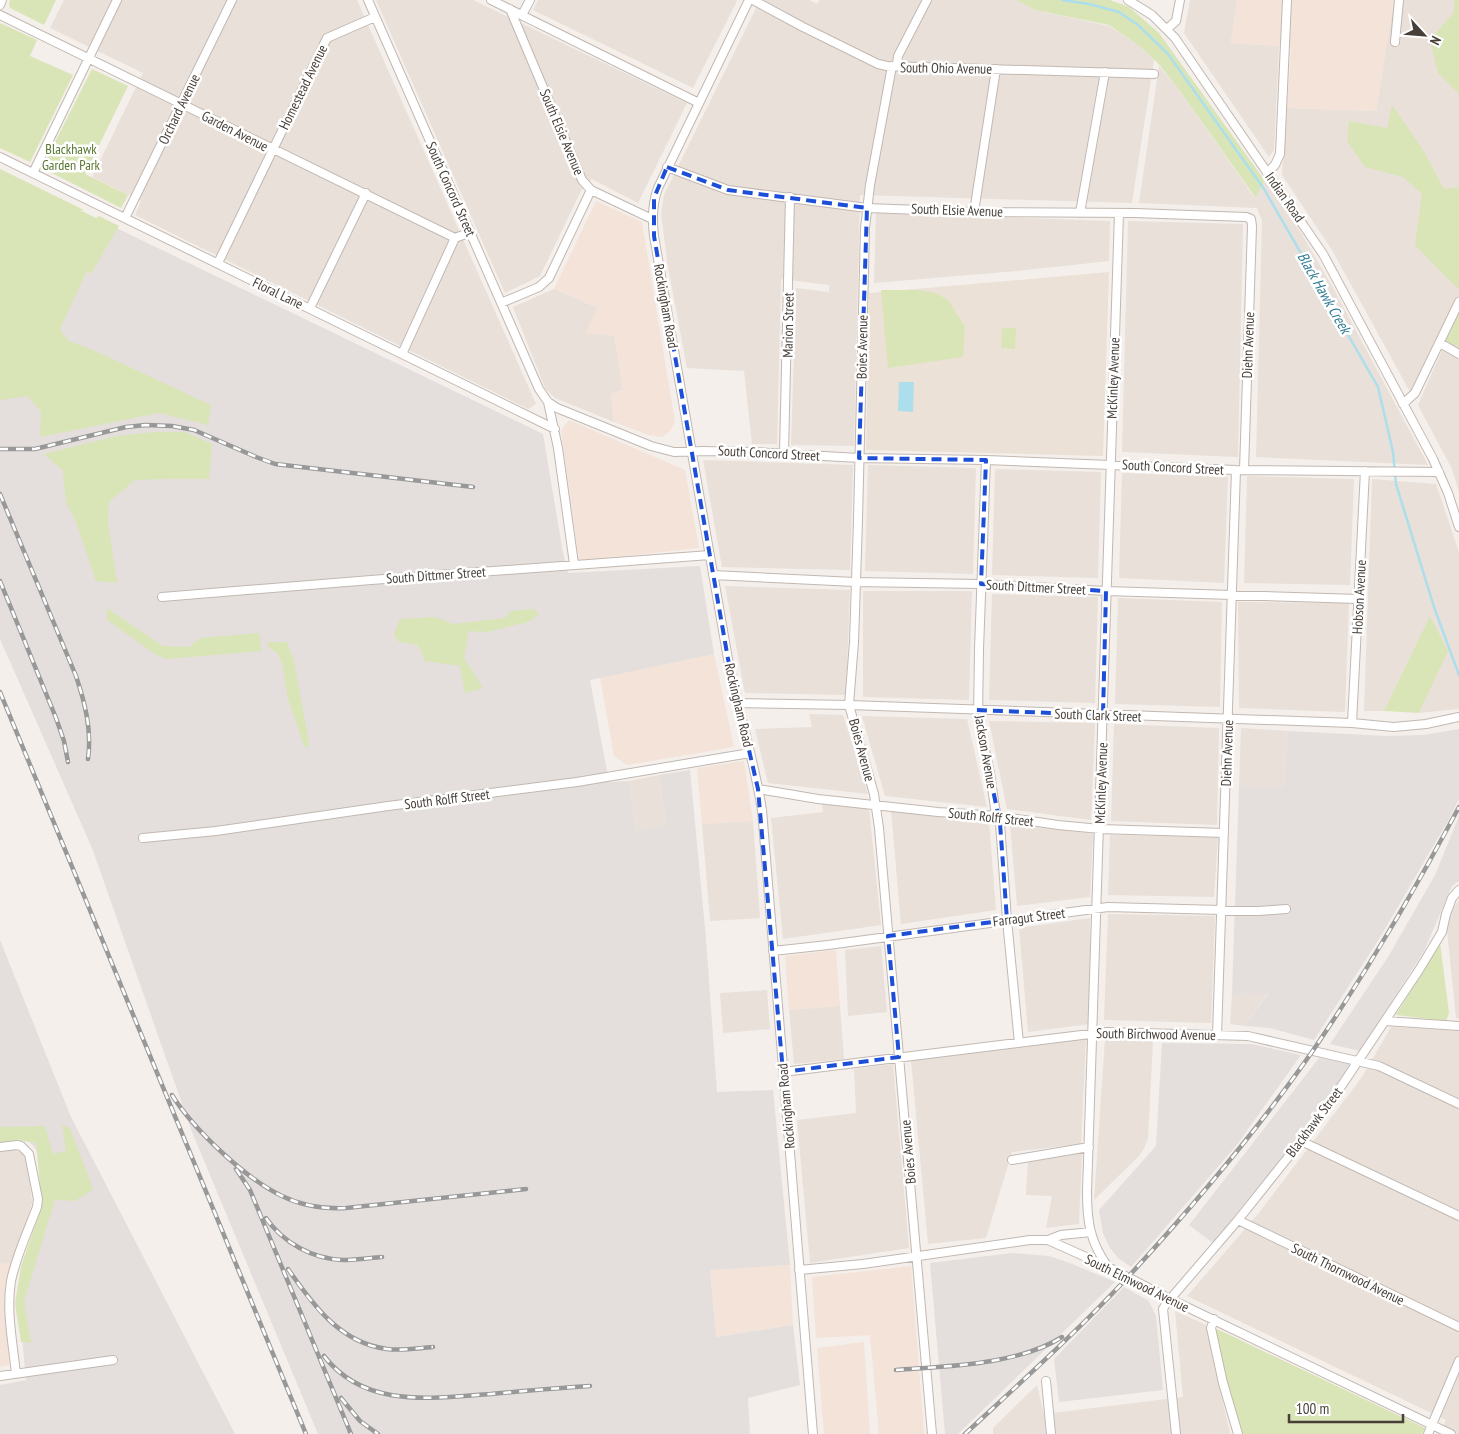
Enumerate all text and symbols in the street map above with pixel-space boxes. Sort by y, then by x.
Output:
north arrow [1399,10,1449,60]
text: N [1426,33,1445,48]
street label: Homestead Avenue [275,41,331,132]
street label: South Ohio Avenue [900,58,992,78]
street label: Orchard Avenue [154,71,204,147]
street label: South Elsie Avenue [536,86,588,178]
street label: Garden Avenue [199,107,271,156]
street label: South Concord Street [422,139,480,239]
park label: Blackhawk Garden Park [42,140,101,174]
street label: Indian Road [1261,168,1309,226]
street label: South Elsie Avenue [911,199,1003,221]
water label: Black Hawk Creek [1293,249,1356,339]
street label: Rockingham Road [650,262,682,350]
street label: Floral Lane [250,273,306,313]
street label: Marion Street [778,292,798,358]
street label: Diehn Avenue [1238,311,1258,379]
street label: Boies Avenue [852,315,872,379]
street label: McKinley Avenue [1103,337,1123,419]
street label: South Concord Street [718,441,821,465]
street label: South Concord Street [1122,455,1225,479]
street label: Hobson Avenue [1348,559,1370,635]
street label: South Dittmer Street [386,563,487,587]
street label: South Dittmer Street [986,575,1086,599]
street label: Rockingham Road [721,661,757,749]
street label: South Clark Street [1054,704,1142,726]
street label: Jackson Avenue [971,713,1001,790]
street label: Boies Avenue [845,717,879,784]
street label: Diehn Avenue [1217,719,1237,787]
street label: McKinley Avenue [1091,742,1111,824]
street label: South Rolff Street [403,785,491,813]
street label: South Rolff Street [947,804,1035,830]
street label: Farragut Street [992,904,1066,930]
street label: South Birchwood Avenue [1096,1024,1216,1044]
street label: Rockingham Road [773,1063,799,1149]
street label: Blackhawk Street [1282,1083,1346,1161]
street label: Boies Avenue [896,1119,920,1185]
street label: South Thornwood Avenue [1289,1239,1408,1309]
street label: South Elmwood Avenue [1082,1250,1192,1316]
scale bar [1289,1392,1403,1424]
text: 100 m [1296,1399,1329,1418]

